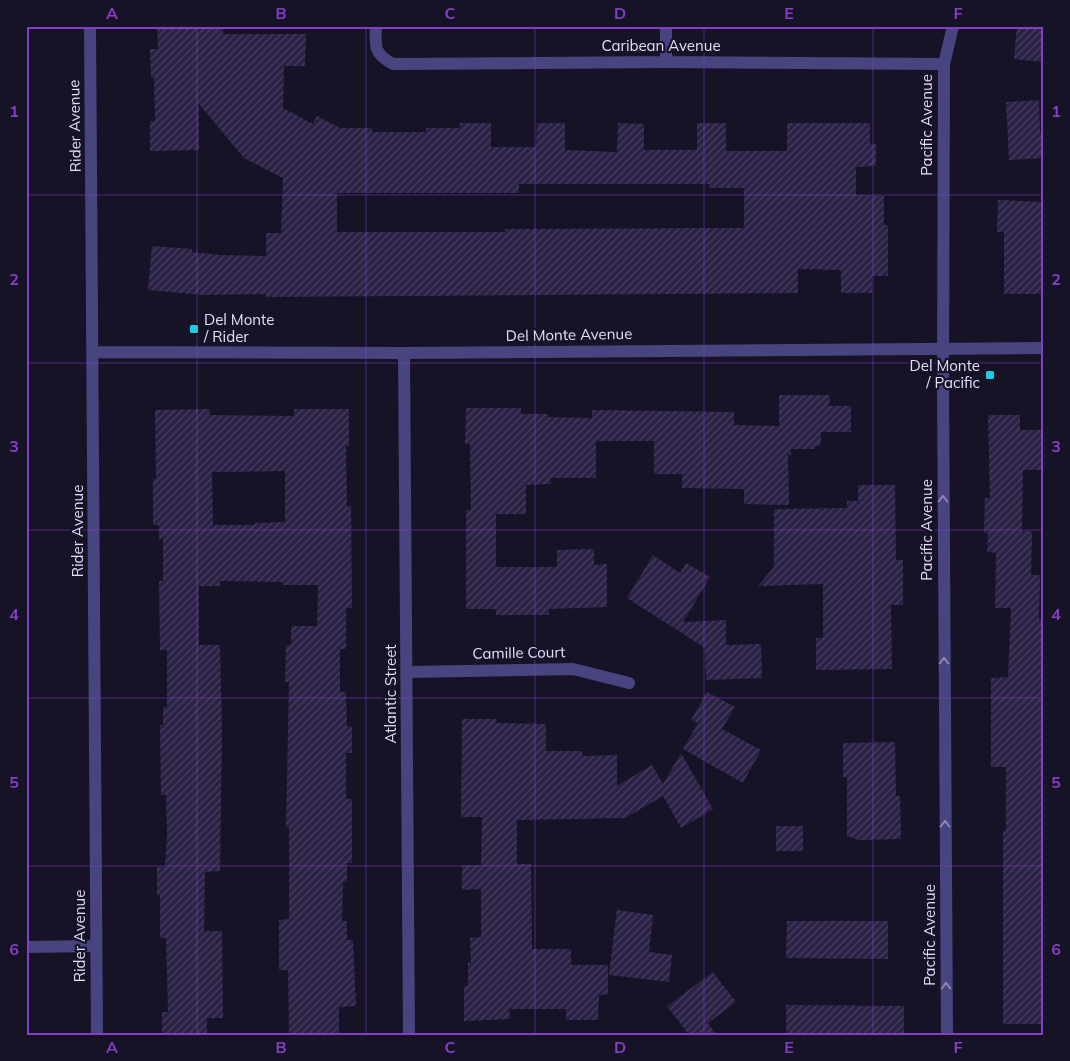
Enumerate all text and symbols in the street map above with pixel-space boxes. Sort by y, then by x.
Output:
text: A [106,3,118,23]
text: B [275,3,287,23]
text: C [445,3,456,23]
text: D [614,3,626,23]
text: E [784,3,794,23]
text: F [953,3,963,23]
street label: Caribean Avenue [601,36,721,55]
street label: Pacific Avenue [917,74,936,176]
street label: Rider Avenue [64,79,85,173]
text: 1 [9,101,19,121]
text: 1 [1051,101,1061,121]
text: 2 [9,269,19,289]
text: 2 [1051,269,1061,289]
place label: Del Monte / Rider [203,310,274,346]
marker: Del Monte / Rider [188,323,200,335]
street label: Del Monte Avenue [506,324,632,345]
place label: Del Monte / Pacific [910,356,980,392]
marker: Del Monte / Pacific [984,369,996,381]
text: 3 [9,436,19,456]
text: 3 [1051,436,1061,456]
street label: Pacific Avenue [917,479,936,581]
street label: Rider Avenue [68,485,87,577]
one-way arrow [938,494,948,502]
text: 4 [9,604,19,624]
text: 4 [1051,604,1061,624]
street label: Camille Court [472,642,566,663]
street label: Atlantic Street [381,644,400,744]
one-way arrow [939,657,949,664]
text: 5 [9,772,19,792]
text: 5 [1051,772,1061,792]
one-way arrow [940,819,950,827]
street label: Pacific Avenue [920,884,939,986]
street label: Rider Avenue [70,890,89,982]
text: 6 [9,939,19,959]
text: 6 [1051,939,1061,959]
one-way arrow [941,982,951,990]
text: A [106,1037,118,1057]
text: B [275,1037,287,1057]
text: C [445,1037,456,1057]
text: D [614,1037,626,1057]
text: E [784,1037,794,1057]
text: F [953,1037,963,1057]

